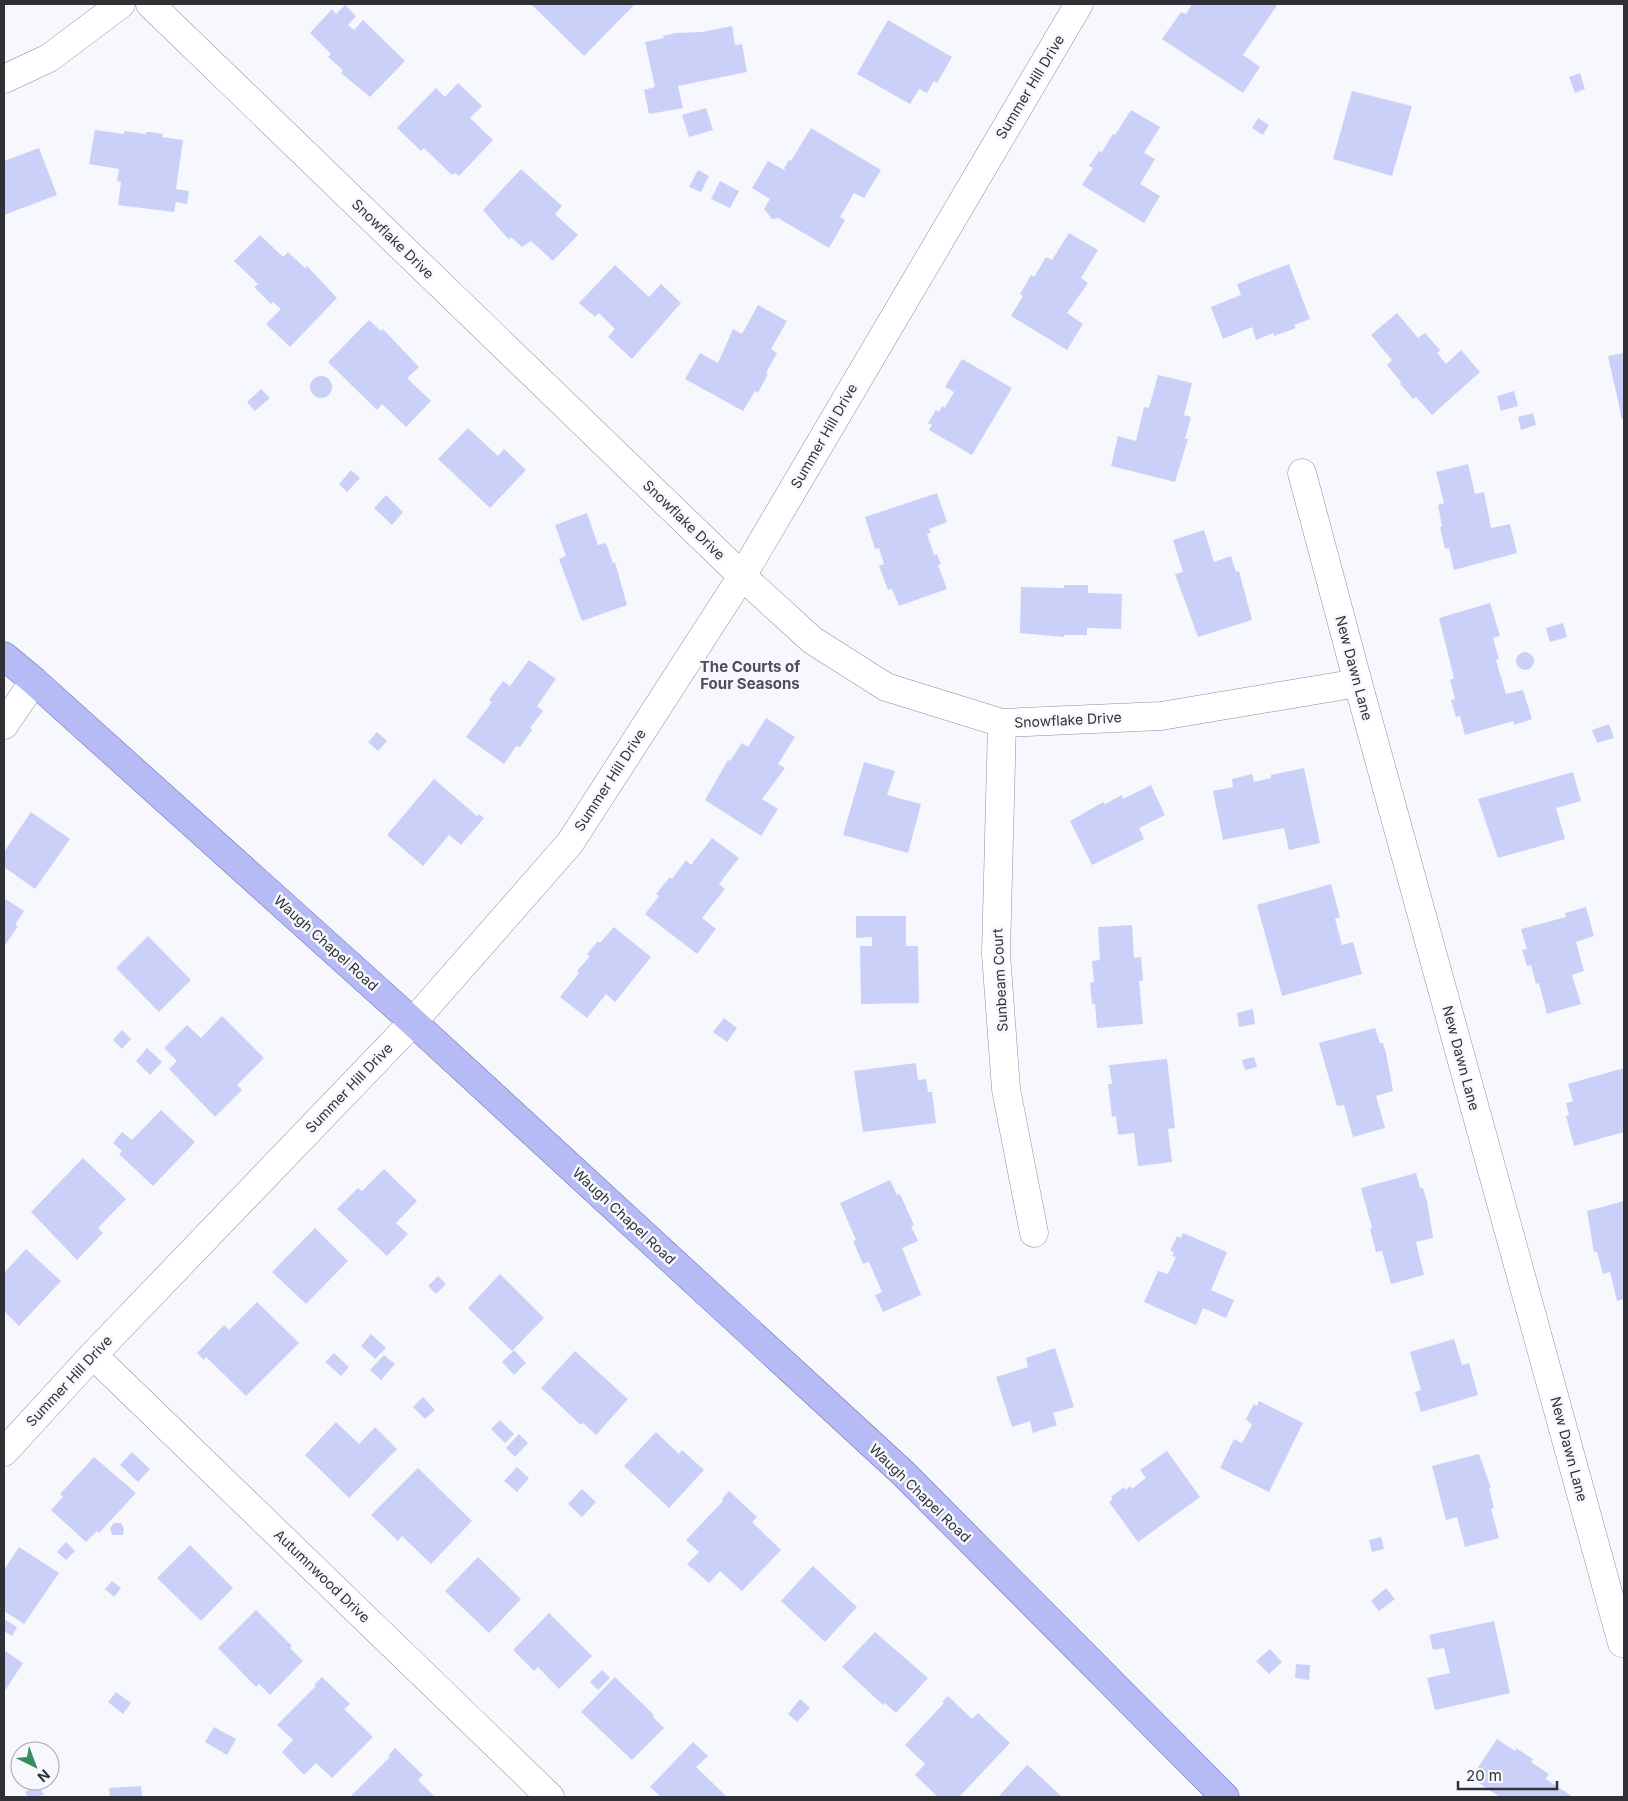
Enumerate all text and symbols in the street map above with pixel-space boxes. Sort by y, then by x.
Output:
street label: Summer Hill Drive [992,32,1067,142]
street label: Snowflake Drive [349,195,438,282]
street label: Summer Hill Drive [787,380,861,491]
street label: Snowflake Drive [640,476,729,563]
street label: New Dawn Lane [1332,614,1377,722]
district label: The Courts of Four Seasons [700,657,800,693]
street label: Snowflake Drive [1014,708,1122,731]
street label: Summer Hill Drive [570,725,649,834]
street label: Waugh Chapel Road [271,891,382,994]
street label: Sunbeam Court [988,928,1011,1032]
street label: New Dawn Lane [1439,1004,1484,1112]
street label: Summer Hill Drive [301,1039,396,1136]
street label: Waugh Chapel Road [569,1164,679,1268]
street label: Summer Hill Drive [22,1332,115,1430]
street label: New Dawn Lane [1547,1395,1592,1503]
street label: Waugh Chapel Road [866,1440,975,1545]
street label: Autumnwood Drive [271,1526,374,1626]
north arrow [10,1741,60,1791]
scale bar [1458,1758,1557,1790]
text: N [34,1766,54,1786]
text: 20 m [1466,1766,1502,1785]

